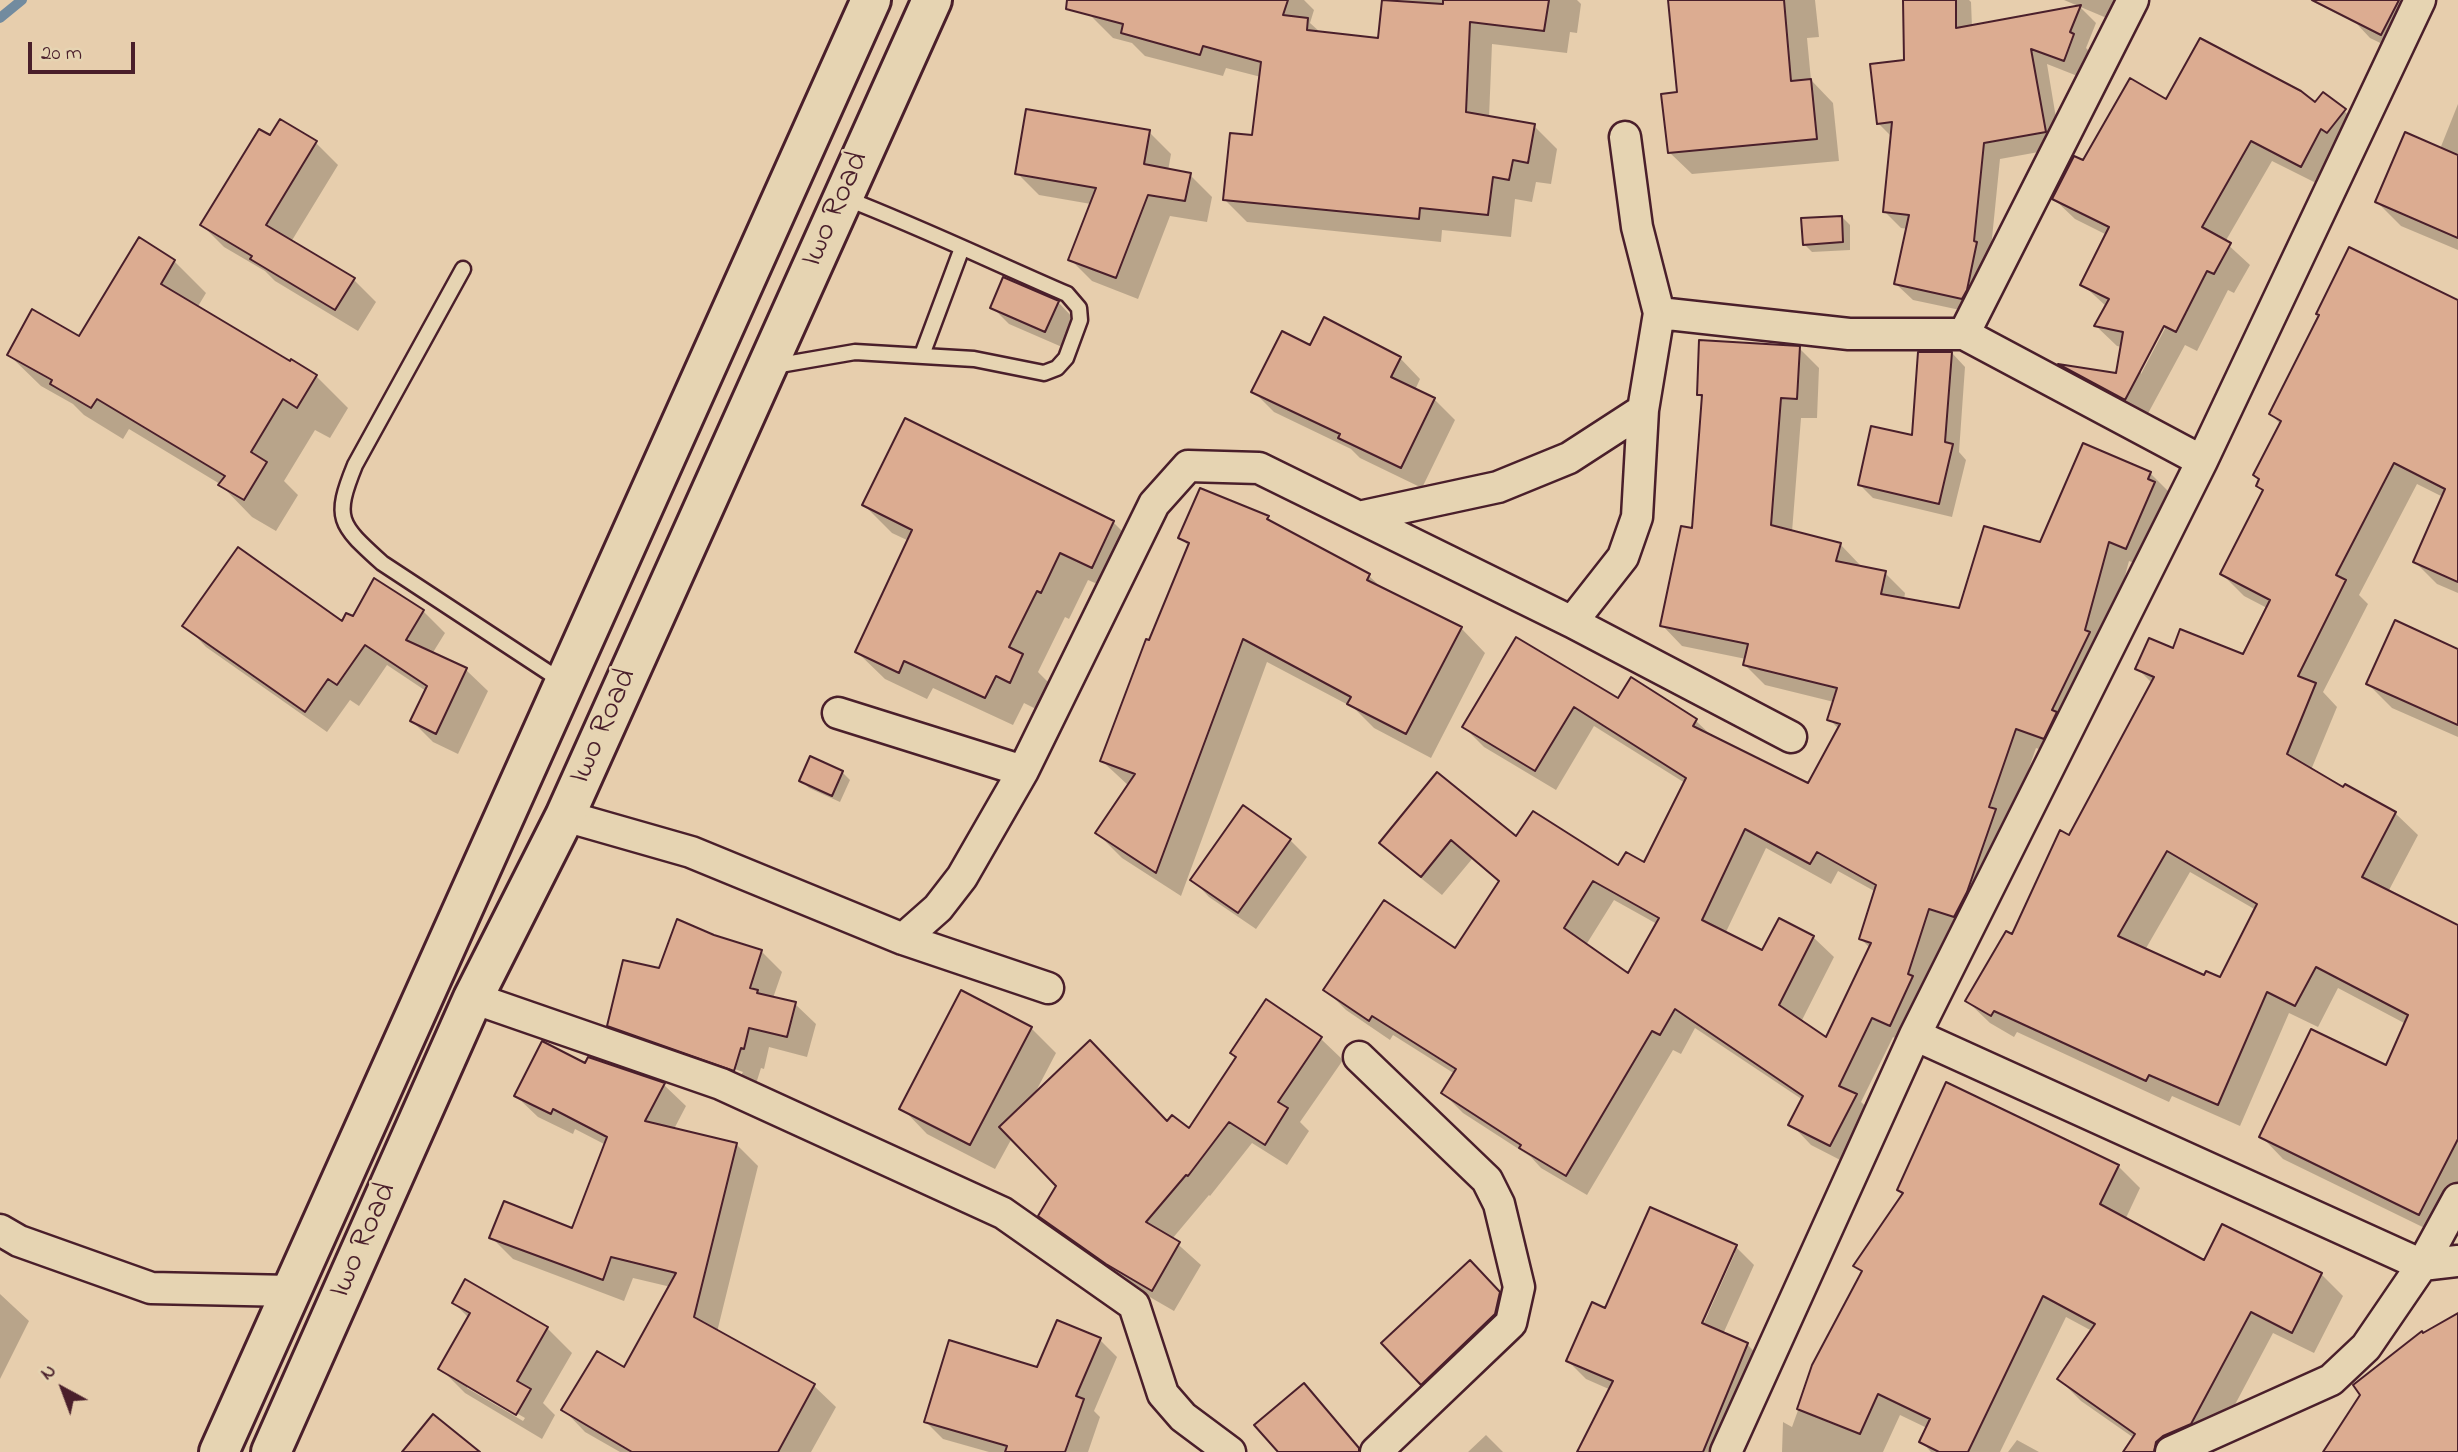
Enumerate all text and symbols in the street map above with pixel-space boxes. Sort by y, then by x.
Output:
scale bar [32,28,138,72]
text: 20 m [41,39,82,69]
street label: Iwo Road [795,146,879,274]
street label: Iwo Road [563,663,647,791]
street label: Iwo Road [323,1177,407,1305]
north arrow [28,1354,98,1424]
text: N [35,1358,63,1387]

